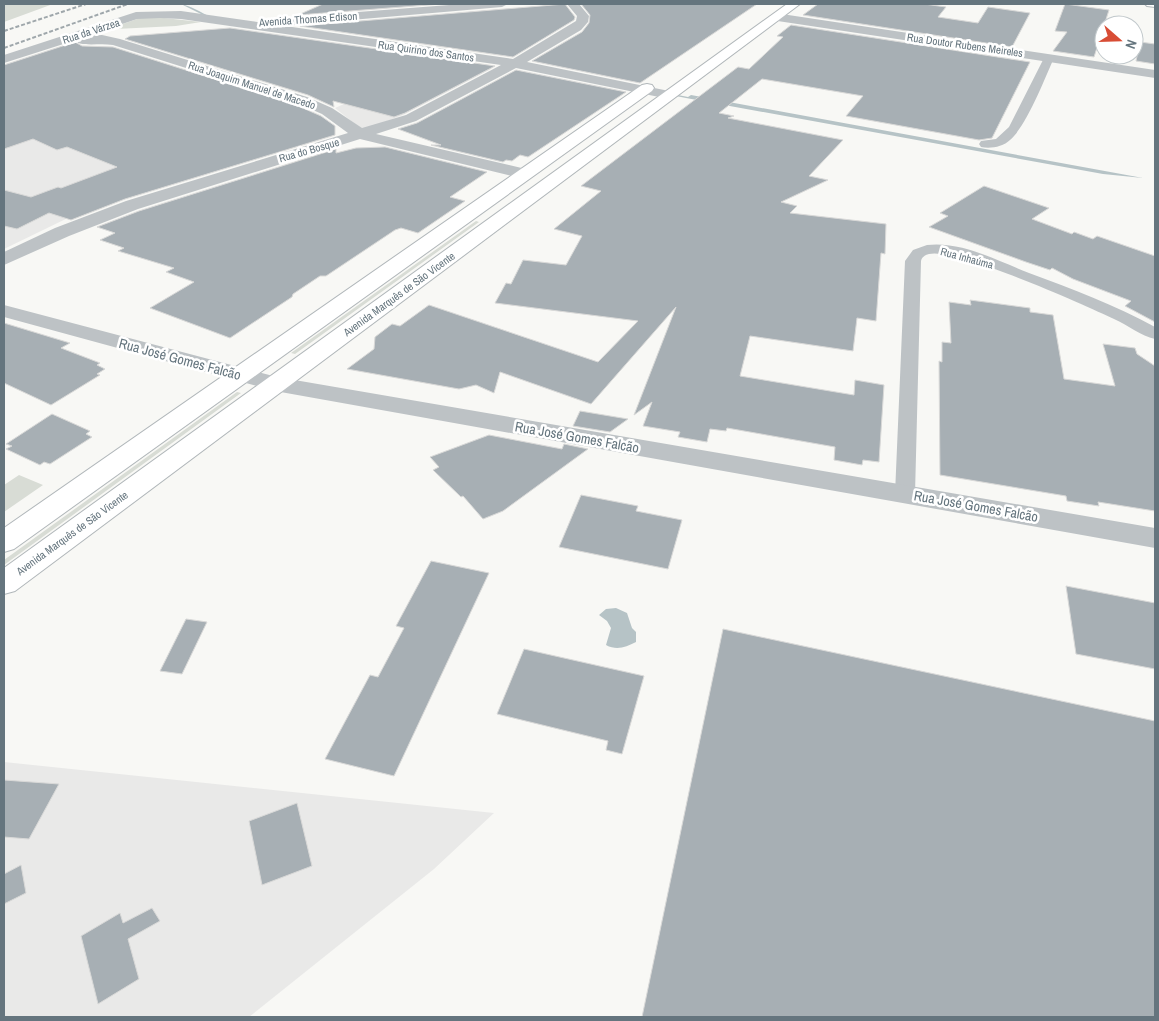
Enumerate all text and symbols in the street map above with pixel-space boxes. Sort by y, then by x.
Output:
street label: Avenida Thomas Edison [257,9,358,29]
street label: Rua da Várzea [61,15,121,47]
north arrow [1094,15,1144,65]
street label: Rua Doutor Rubens Meireles [906,30,1024,60]
street label: Rua Quirino dos Santos [377,37,475,65]
text: N [1121,37,1141,51]
street label: Rua Joaquim Manuel de Macedo [187,58,317,112]
street label: Rua do Bosque [277,135,341,165]
street label: Rua Inhaúma [939,244,995,272]
street label: Avenida Marquês de São Vicente [340,249,458,340]
street label: Rua José Gomes Falcão [117,334,243,384]
street label: Rua José Gomes Falcão [514,417,640,457]
street label: Rua José Gomes Falcão [913,486,1039,526]
street label: Avenida Marquês de São Vicente [13,488,131,579]

